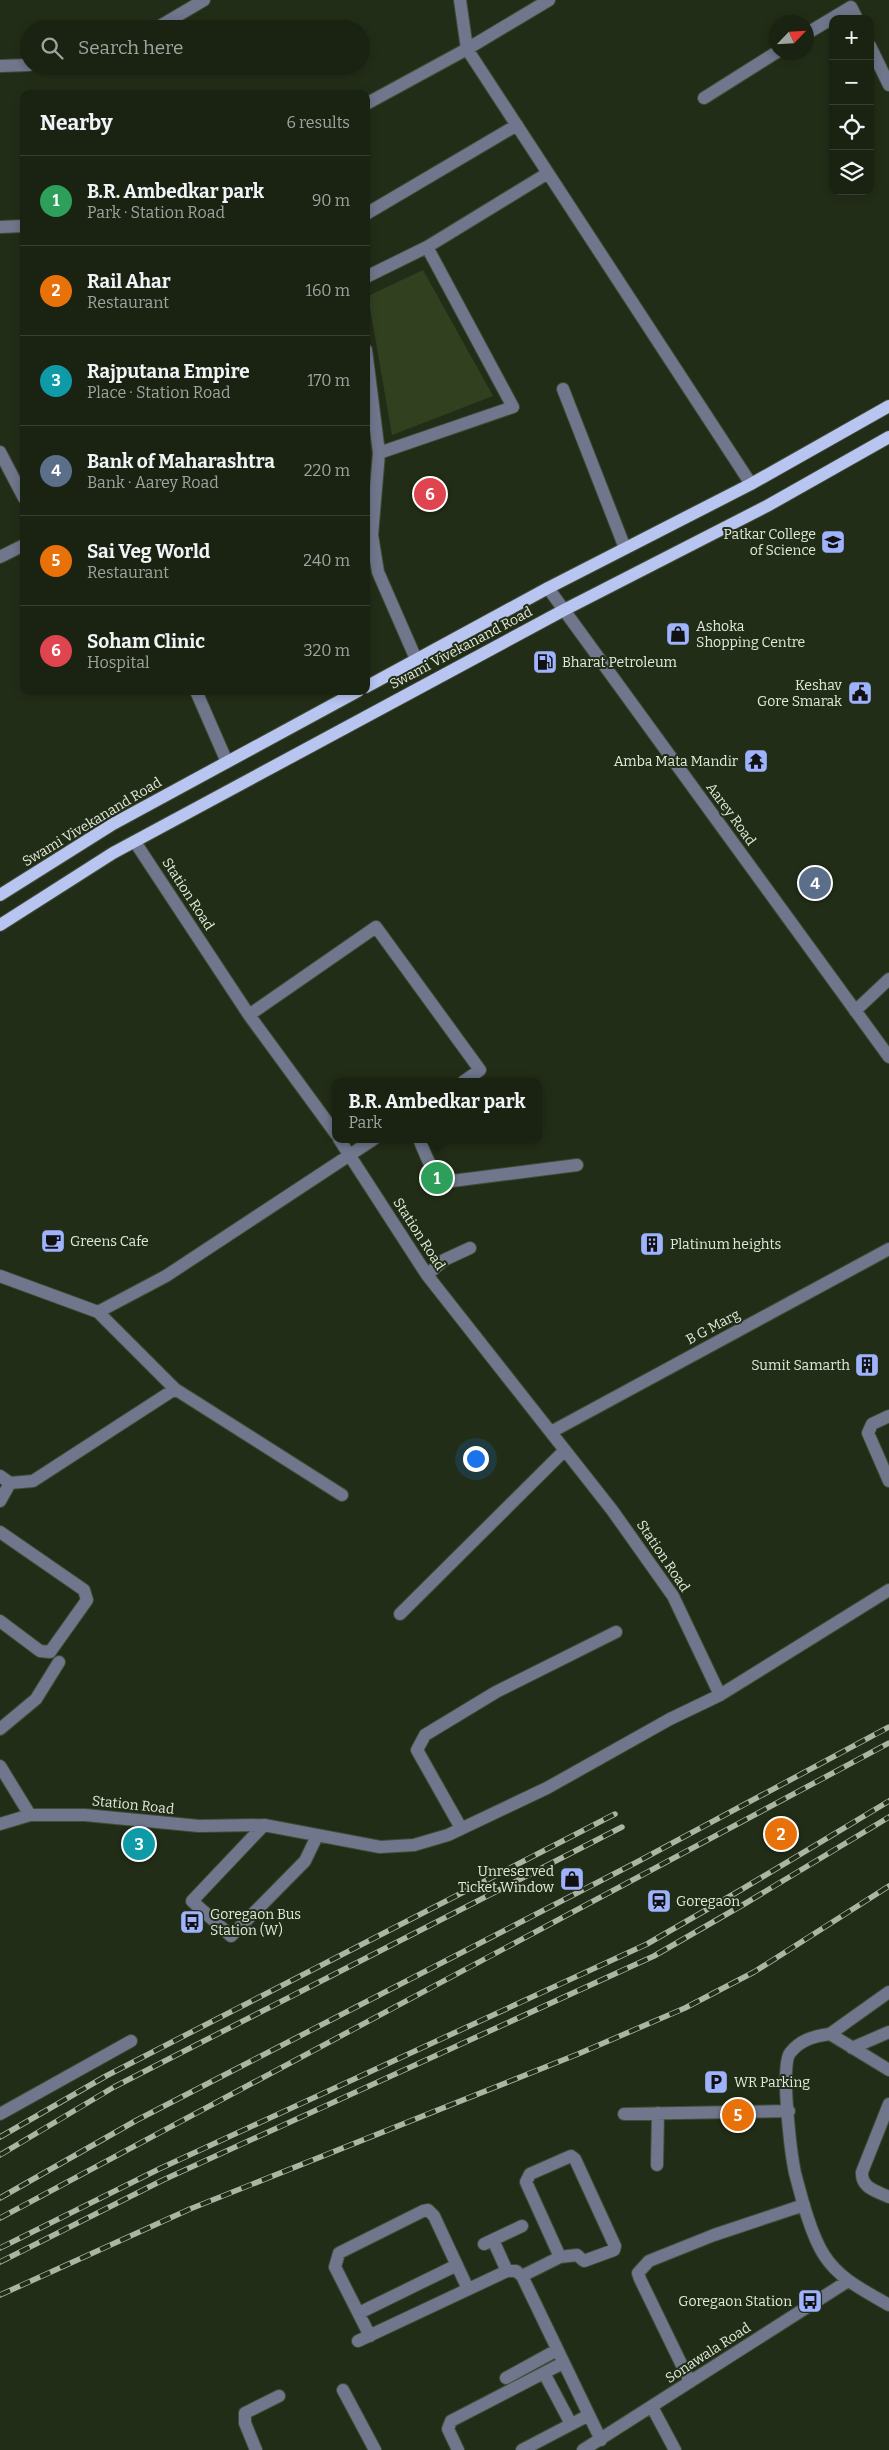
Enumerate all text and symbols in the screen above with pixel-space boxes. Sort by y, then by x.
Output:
north arrow [769,15,814,60]
map controls [829,15,874,195]
button: + [829,15,874,60]
search box [20,20,370,75]
icon: search [38,34,66,62]
text: Search here [78,36,183,59]
button: − [829,60,874,105]
button: locate [829,105,874,150]
text: Nearby [40,110,113,136]
text: 6 results [287,113,350,132]
button: layers [829,150,874,195]
text: B.R. Ambedkar park [87,180,264,203]
text: 1 [53,191,59,210]
text: 90 m [312,191,350,210]
text: Park · Station Road [87,203,225,222]
text: Rail Ahar [87,270,171,293]
text: 2 [51,281,61,300]
text: 160 m [305,281,350,300]
text: Restaurant [87,293,169,312]
text: Rajputana Empire [87,360,250,383]
text: 3 [51,371,61,390]
text: 170 m [307,371,350,390]
text: Place · Station Road [87,383,230,402]
text: Bank of Maharashtra [87,450,275,473]
text: 4 [51,461,61,480]
text: 220 m [304,461,350,480]
text: Bank · Aarey Road [87,473,219,492]
pin: 6 [414,475,446,513]
place label: Patkar College of Science [724,526,816,559]
school or university icon: Patkar College of Science [820,529,846,555]
text: Sai Veg World [87,540,210,563]
text: 5 [52,551,60,570]
text: 240 m [303,551,350,570]
text: Restaurant [87,563,169,582]
street label: Swami Vivekanand Road [387,603,535,693]
place label: Ashoka Shopping Centre [696,618,805,651]
shop icon: Ashoka Shopping Centre [665,621,691,647]
text: Soham Clinic [87,630,205,653]
text: 6 [51,641,61,660]
text: 320 m [303,641,350,660]
fuel station icon: Bharat Petroleum [532,649,558,675]
text: Hospital [87,653,150,672]
place label: Bharat Petroleum [562,654,678,671]
place label: Keshav Gore Smarak [757,677,843,710]
public building icon: Keshav Gore Smarak [847,680,873,706]
temple icon: Amba Mata Mandir [743,748,769,774]
place label: Amba Mata Mandir [614,753,738,770]
street label: Swami Vivekanand Road [19,774,165,870]
street label: Aarey Road [702,779,760,849]
street label: Station Road [158,855,218,933]
pin: 4 [799,864,831,902]
popup [332,1078,542,1143]
text: B.R. Ambedkar park [348,1090,526,1113]
text: Park [348,1113,382,1132]
pin: 1 [421,1159,453,1197]
street label: Station Road [389,1195,449,1273]
cafe icon: Greens Cafe [40,1228,66,1254]
building icon: Platinum heights [639,1231,665,1257]
place label: Greens Cafe [70,1233,149,1250]
place label: Platinum heights [670,1236,781,1253]
street label: B G Marg [683,1306,743,1348]
building icon: Sumit Samarth [854,1352,880,1378]
place label: Sumit Samarth [751,1357,850,1374]
your location [463,1446,489,1472]
street label: Station Road [633,1517,693,1595]
street label: Station Road [91,1792,175,1818]
pin: 2 [765,1815,797,1853]
pin: 3 [123,1825,155,1863]
place label: Unreserved Ticket Window [458,1863,555,1896]
shop icon: Unreserved Ticket Window [559,1866,585,1892]
station icon: Goregaon [646,1888,672,1914]
place label: Goregaon [676,1893,740,1910]
place label: Goregaon Bus Station (W) [210,1906,301,1939]
bus stop icon: Goregaon Bus Station (W) [179,1909,205,1935]
parking icon: WR Parking [703,2069,729,2095]
place label: WR Parking [734,2074,810,2091]
pin: 5 [722,2096,754,2134]
bus stop icon: Goregaon Station [797,2288,823,2314]
place label: Goregaon Station [678,2293,792,2310]
street label: Sonawala Road [662,2319,754,2387]

